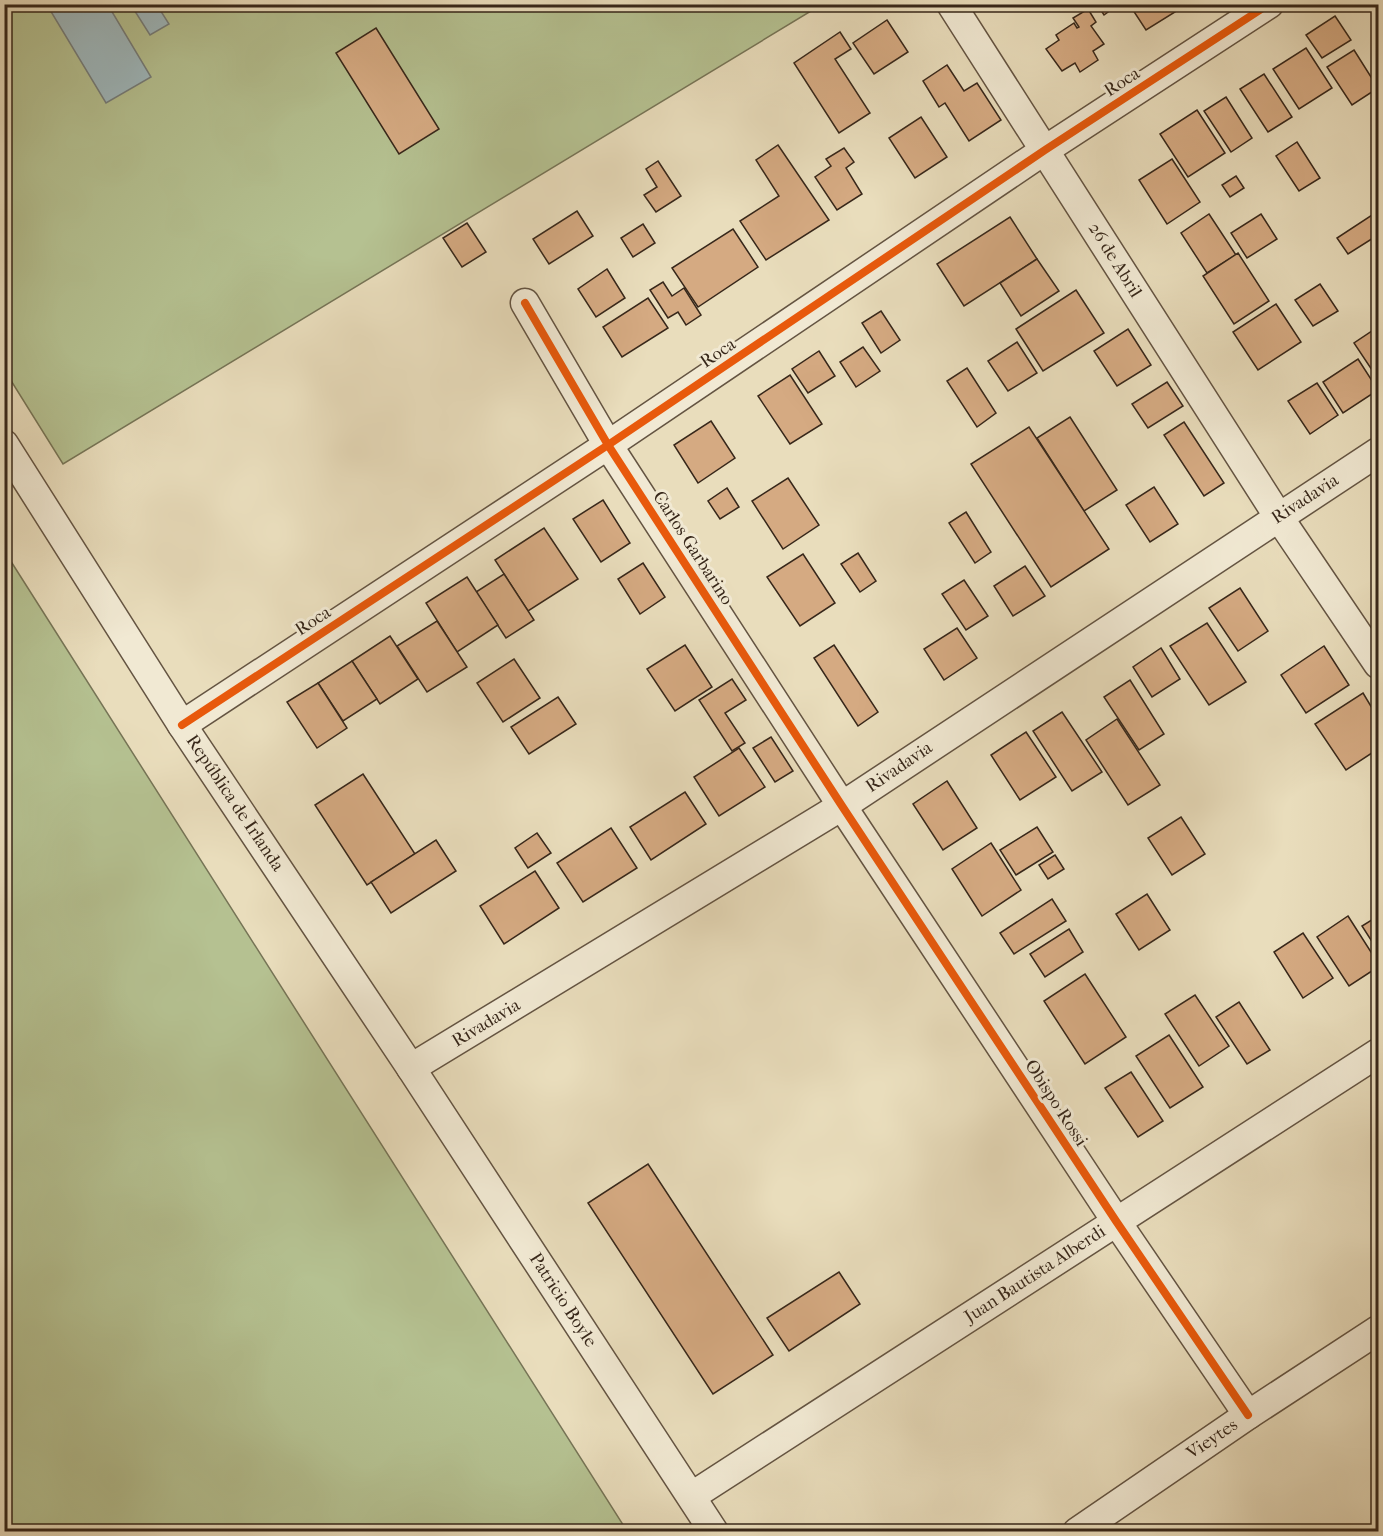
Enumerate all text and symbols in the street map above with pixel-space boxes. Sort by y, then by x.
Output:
street label: Roca [1100,62,1144,101]
street label: 26 de Abril [1084,219,1146,301]
street label: Roca [696,333,740,372]
street label: Rivadavia [1268,469,1343,528]
street label: Carlos Garbarino [648,487,738,609]
street label: Roca [291,601,335,640]
street label: República de Irlanda [182,731,289,876]
street label: Rivadavia [862,737,937,797]
street label: Rivadavia [448,994,524,1051]
street label: Obispo Rossi [1020,1056,1092,1151]
street label: Juan Bautista Alberdi [959,1220,1110,1329]
street label: Patricio Boyle [525,1249,601,1351]
street label: Vieytes [1182,1414,1242,1464]

